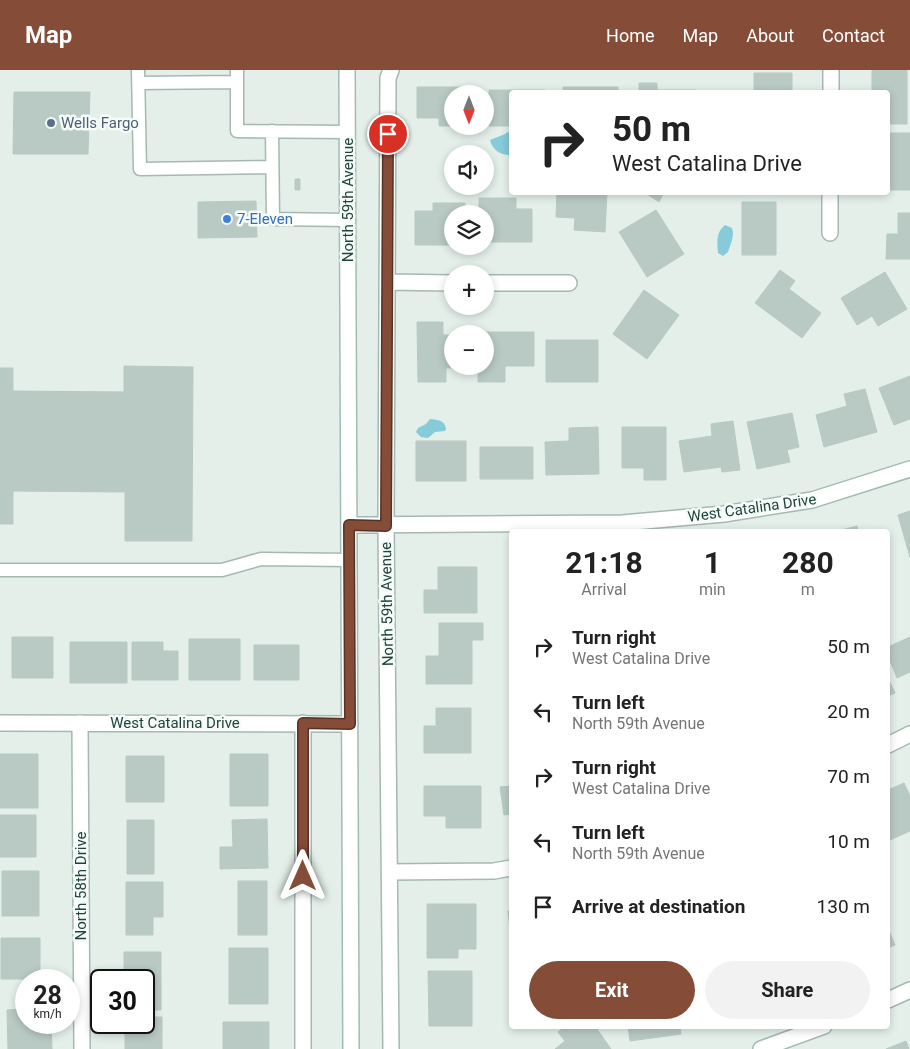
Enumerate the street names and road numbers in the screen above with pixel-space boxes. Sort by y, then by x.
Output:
street label: North 59th Avenue [339,138,357,262]
street label: West Catalina Drive [687,490,817,526]
street label: North 59th Avenue [377,542,397,666]
street label: West Catalina Drive [110,714,240,732]
street label: North 58th Drive [72,831,90,941]

